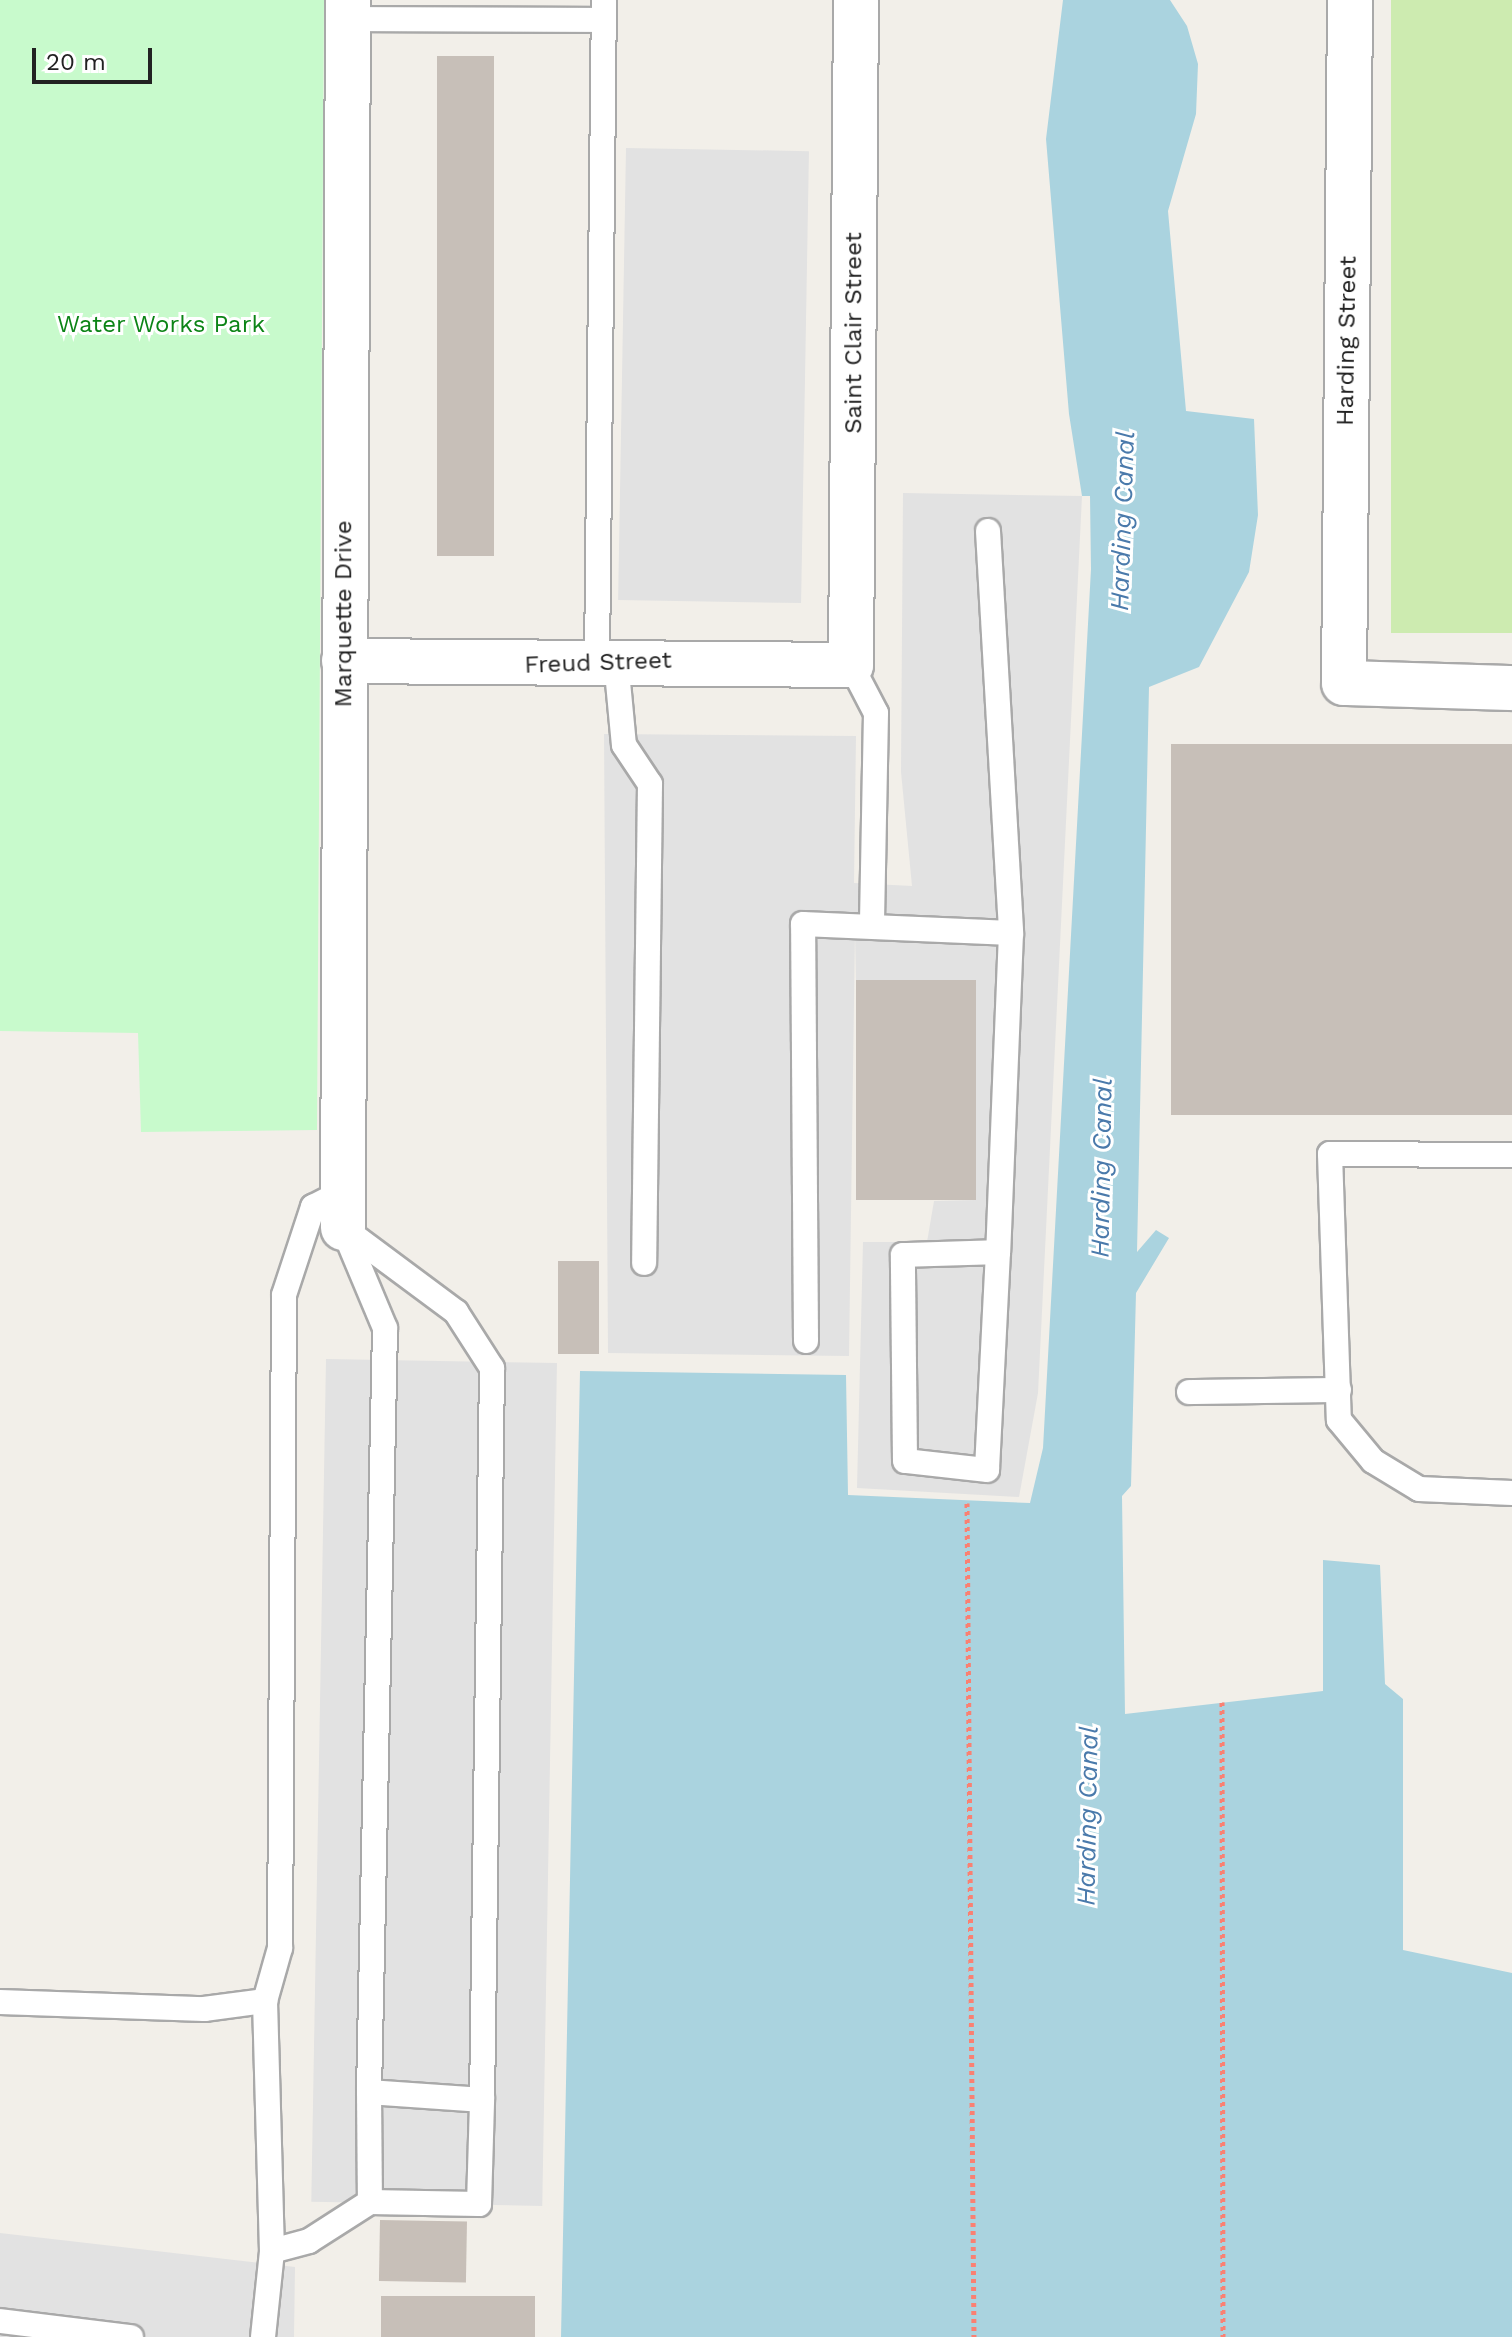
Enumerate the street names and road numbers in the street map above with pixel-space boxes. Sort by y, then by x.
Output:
street label: Saint Clair Street [840,232,868,434]
street label: Harding Street [1331,256,1363,426]
street label: Marquette Drive [330,521,358,707]
street label: Freud Street [524,646,672,680]

